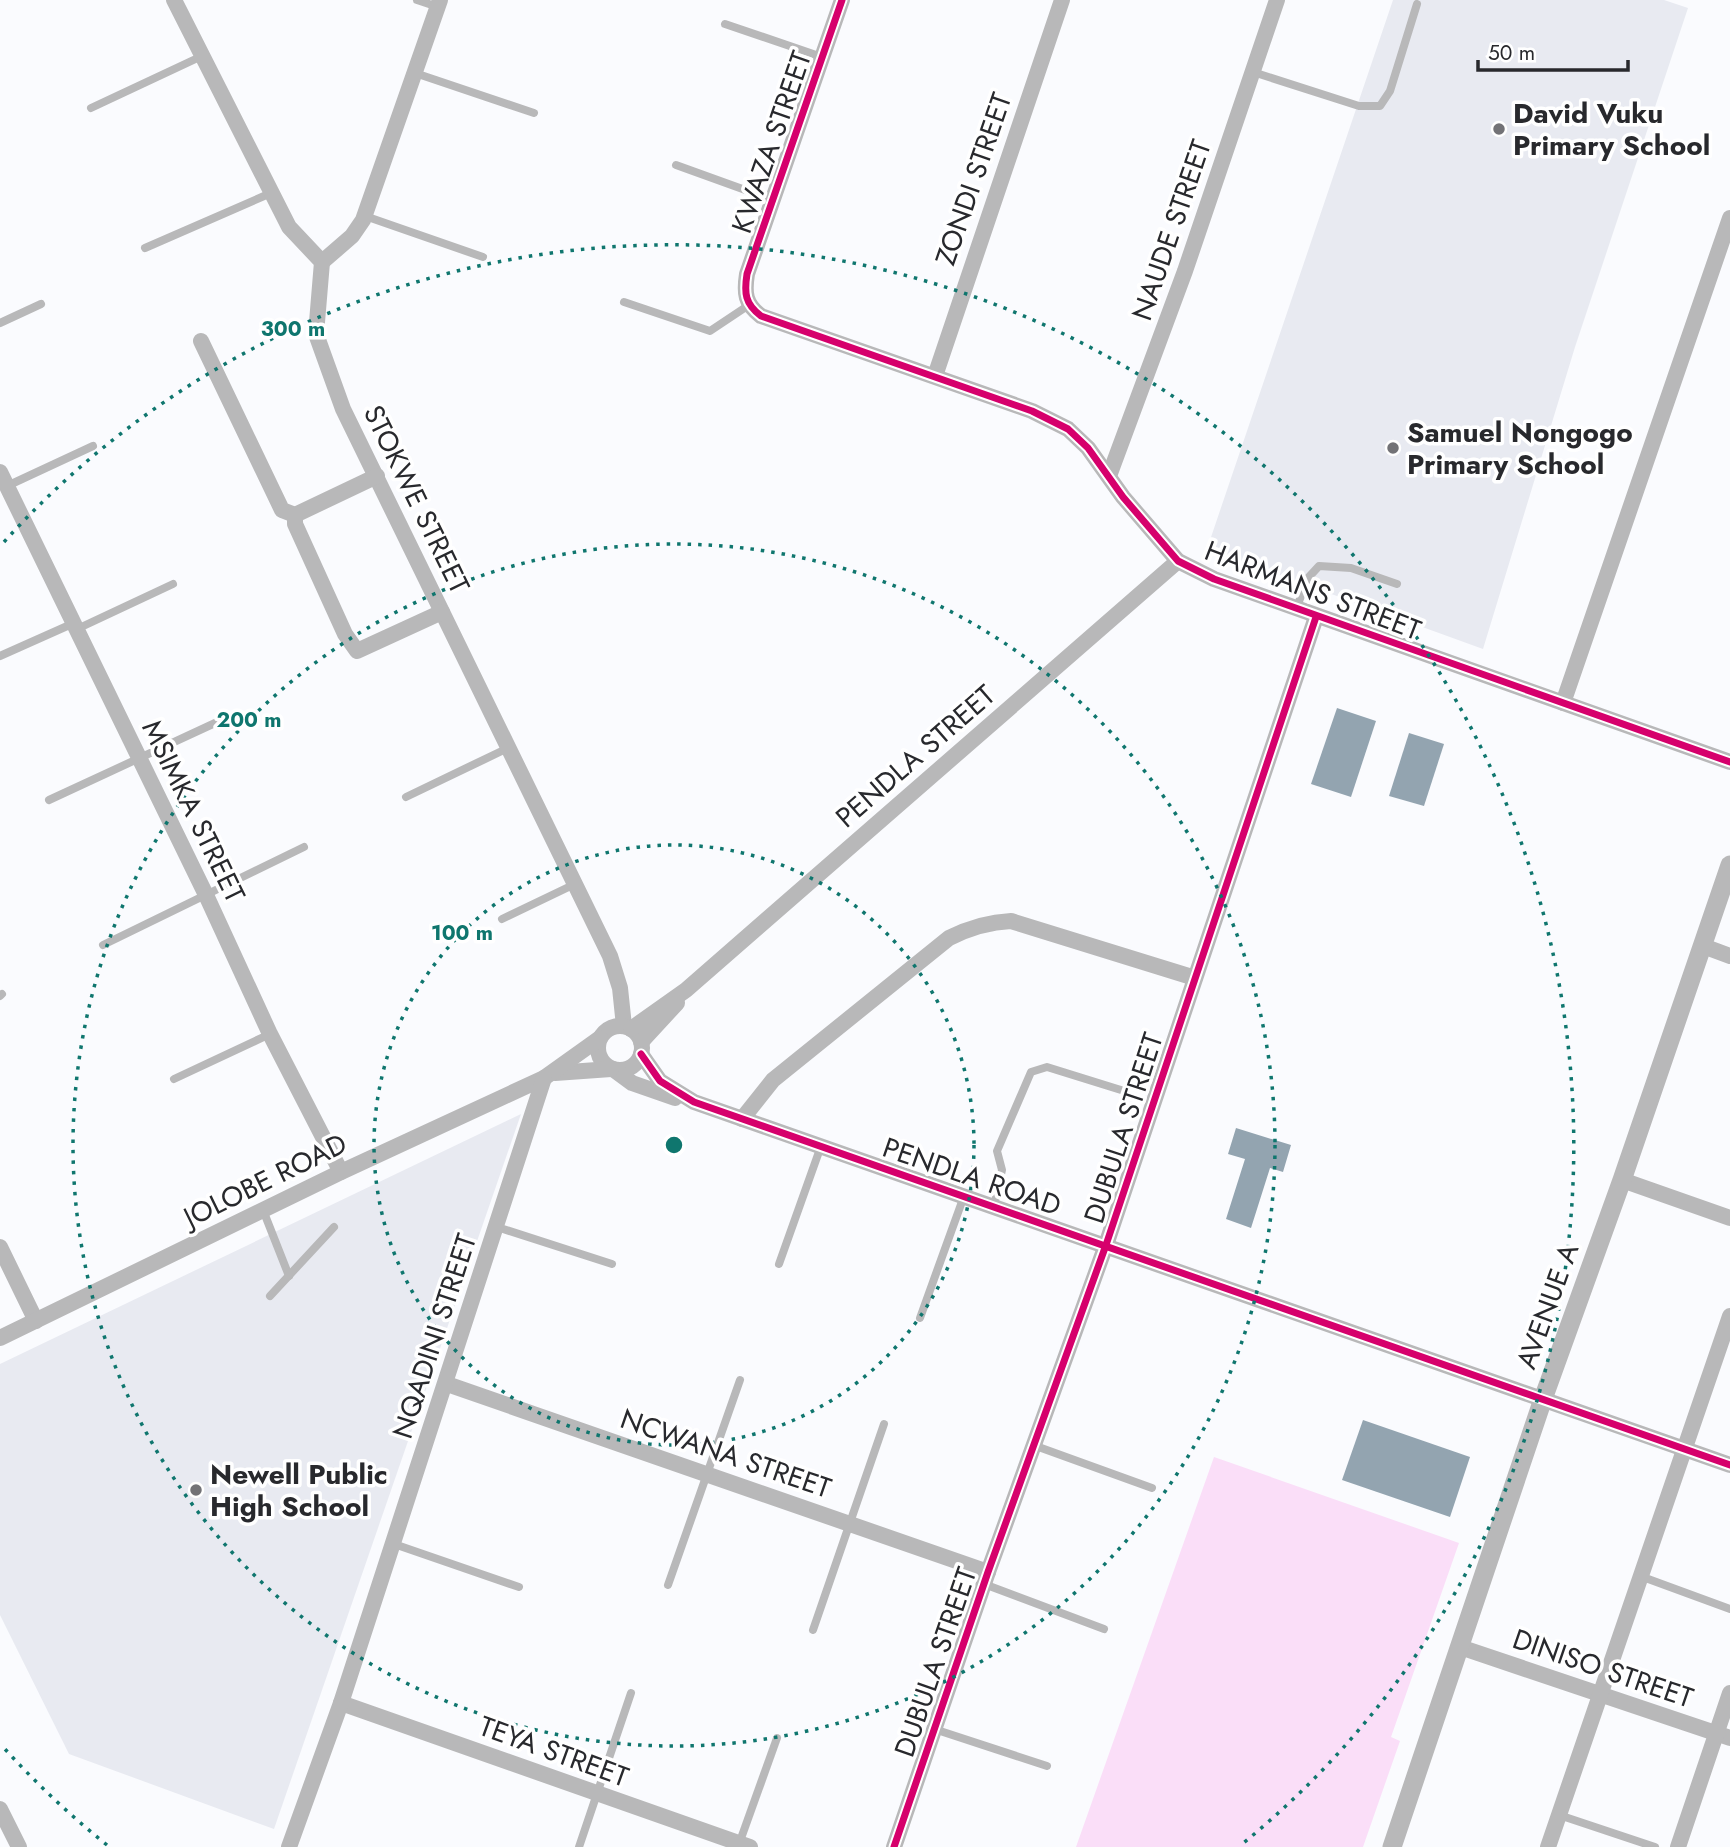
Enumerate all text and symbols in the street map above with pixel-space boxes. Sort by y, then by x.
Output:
scale bar [1478,28,1628,72]
text: 50 m [1488,38,1535,68]
street label: KWAZA STREET [721,46,822,239]
street label: ZONDI STREET [925,87,1022,271]
place label: David Vuku Primary School [1513,93,1710,166]
marker: David Vuku Primary School [1491,121,1507,137]
street label: NAUDE STREET [1121,134,1222,326]
text: 300 m [261,314,325,344]
street label: STOKWE STREET [353,398,480,600]
place label: Samuel Nongogo Primary School [1407,412,1633,485]
marker: Samuel Nongogo Primary School [1385,440,1401,456]
street label: HARMANS STREET [1199,530,1427,651]
street label: PENDLA STREET [827,675,1004,837]
text: 200 m [216,705,282,735]
street label: MSIMKA STREET [132,713,255,909]
text: 100 m [431,918,493,948]
street label: DUBULA STREET [1073,1028,1174,1229]
street label: JOLOBE ROAD [173,1123,354,1239]
street label: PENDLA ROAD [877,1127,1067,1226]
centre of rings [662,1133,686,1157]
street label: NQADINI STREET [382,1229,487,1444]
street label: AVENUE A [1506,1237,1589,1375]
street label: NCWANA STREET [615,1398,837,1509]
place label: Newell Public High School [210,1454,388,1527]
marker: Newell Public High School [188,1482,204,1498]
street label: DUBULA STREET [884,1562,987,1762]
street label: DINISO STREET [1507,1618,1698,1718]
street label: TEYA STREET [473,1706,634,1797]

